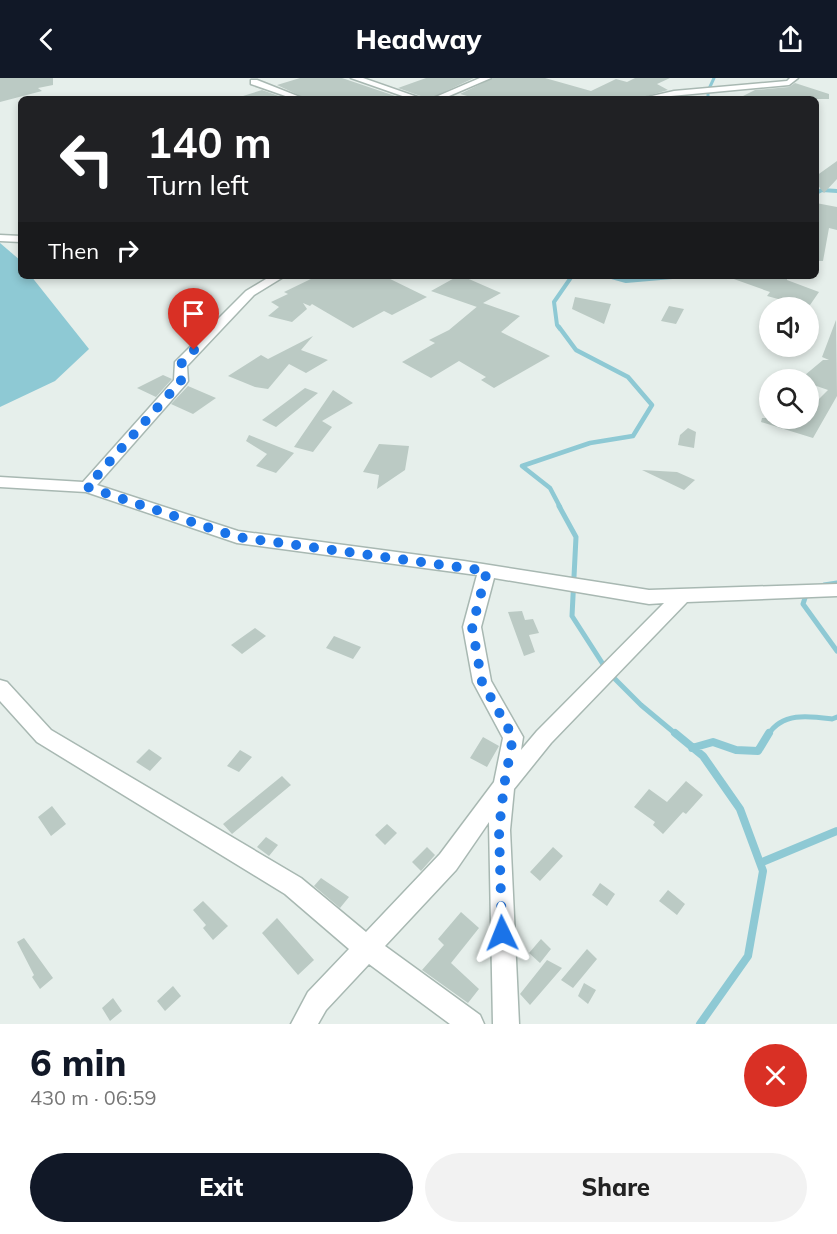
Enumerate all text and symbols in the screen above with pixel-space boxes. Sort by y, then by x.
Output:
text: Headway [356,22,481,56]
icon: back [30,23,63,56]
icon: share [774,23,807,56]
text: 140 m [147,116,272,169]
icon: left [48,120,126,198]
text: Turn left [147,168,249,202]
icon: right [111,234,144,267]
text: Then [48,237,99,265]
pin [168,288,219,350]
icon: arrive [177,297,210,330]
map controls [759,297,819,429]
button: sound [759,297,819,357]
button: search [759,369,819,429]
position arrow [470,901,534,965]
text: 6 min [30,1040,126,1085]
button: close [744,1044,807,1107]
text: 430 m · 06:59 [30,1085,156,1110]
button: Exit [30,1153,413,1222]
button: Share [425,1153,807,1222]

